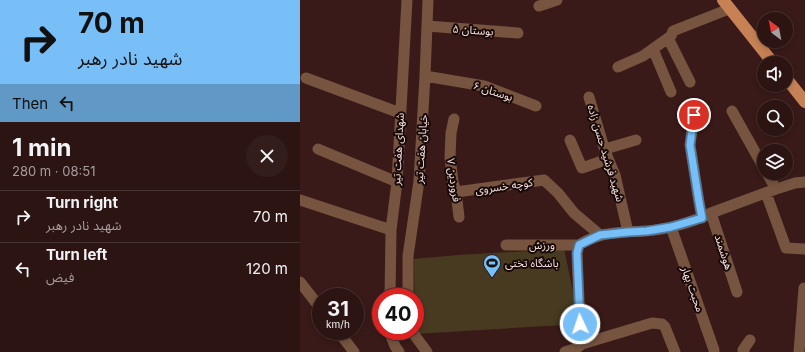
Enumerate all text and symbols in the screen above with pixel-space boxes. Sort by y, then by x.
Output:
text: 70 m [78,6,145,40]
north arrow [757,12,793,48]
map controls [757,12,793,180]
icon: right [12,16,64,68]
street label: بوستان ۵ [452,22,494,38]
text: شهید نادر رهبر [78,48,182,69]
button: sound [757,56,793,92]
street label: بوستان ۶ [471,78,515,104]
icon: left [56,92,78,114]
text: Then [12,94,48,113]
pin [677,98,711,132]
button: search [757,100,793,136]
street label: شهید فرشید حسن زاده [585,103,628,204]
icon: arrive [683,104,705,126]
street label: شهدای هفت تیر [389,112,407,187]
street label: خیابان هفت تیر [412,113,430,185]
text: 1 min [12,133,71,162]
button: close [246,135,288,177]
button: layers [757,144,793,180]
street label: فروردین ۷ [444,157,464,203]
text: 280 m · 08:51 [12,163,95,179]
street label: کوچه خسروی [474,175,534,198]
text: Turn right [46,193,118,212]
icon: right [12,206,34,228]
text: 70 m [253,207,288,226]
text: شهید نادر رهبر [46,217,121,233]
street label: هوشمند [712,233,736,271]
street label: ورزش [529,238,555,252]
text: Turn left [46,245,107,264]
sports icon: باشگاه تختی [482,253,502,278]
place label: باشگاه تختی [505,256,559,270]
icon: left [12,258,34,280]
text: 120 m [246,259,288,278]
street label: محبت بهار [678,263,707,314]
text: فیض [46,269,74,285]
speed limit sign: 40 [372,288,424,340]
text: 31 [327,297,349,321]
position arrow [559,303,601,345]
text: km/h [326,318,350,330]

